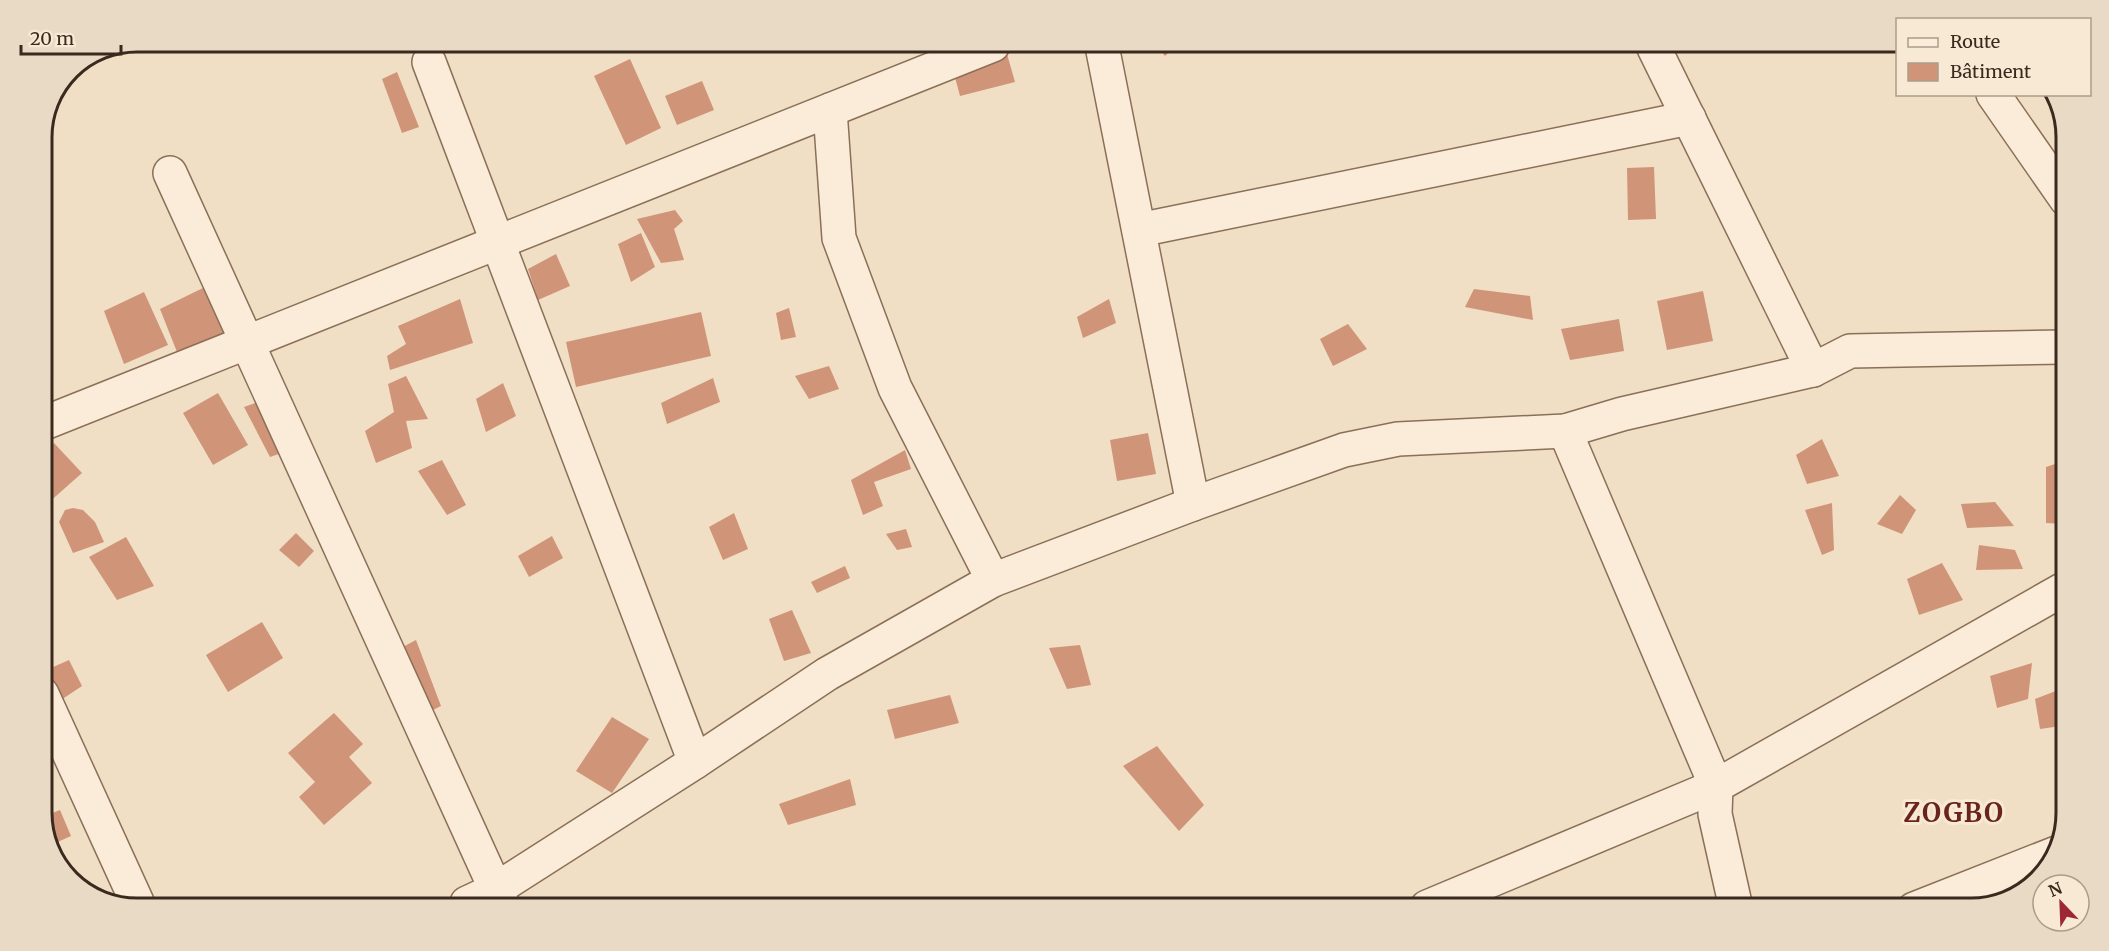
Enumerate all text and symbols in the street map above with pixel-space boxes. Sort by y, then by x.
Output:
scale bar [21,18,122,56]
legend [1896,18,2091,96]
text: 20 m [30,27,74,50]
text: Route [1950,30,2000,53]
text: Bâtiment [1950,60,2031,83]
district label: ZOGBO [1904,796,2004,829]
north arrow [2031,873,2091,933]
text: N [2045,877,2065,901]

